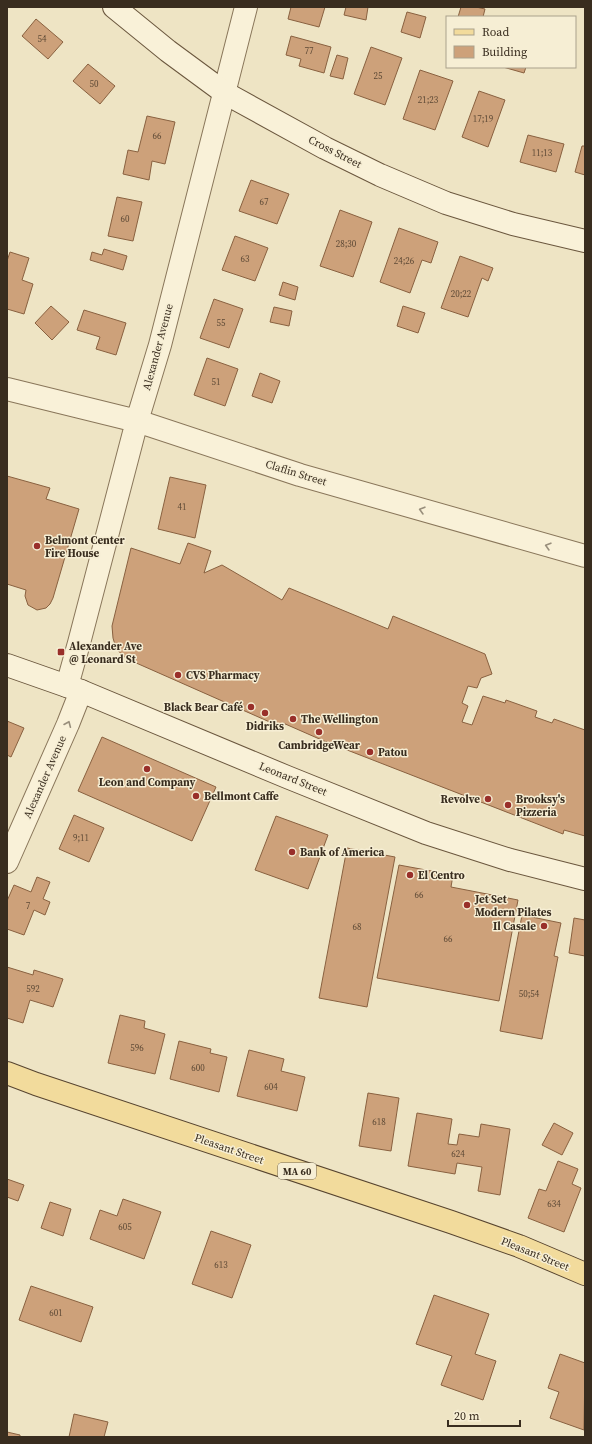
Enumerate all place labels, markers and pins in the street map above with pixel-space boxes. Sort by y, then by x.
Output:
place label: Belmont Center Fire House [45,533,125,561]
marker: Belmont Center Fire House [32,541,42,551]
place label: Alexander Ave @ Leonard St [69,639,142,667]
marker: Alexander Ave @ Leonard St [56,647,66,657]
place label: CVS Pharmacy [186,668,260,683]
marker: CVS Pharmacy [173,670,183,680]
place label: Black Bear Café [164,700,243,715]
marker: Black Bear Café [246,702,256,712]
marker: Didriks [260,708,270,718]
place label: The Wellington [301,712,378,727]
marker: The Wellington [288,714,298,724]
place label: Didriks [246,719,284,734]
marker: CambridgeWear [314,727,324,737]
place label: CambridgeWear [278,738,361,753]
place label: Patou [378,745,407,760]
marker: Patou [365,747,375,757]
marker: Leon and Company [142,764,152,774]
place label: Leon and Company [99,775,195,790]
place label: Bellmont Caffe [204,789,279,804]
marker: Bellmont Caffe [191,791,201,801]
place label: Revolve [441,792,480,807]
place label: Brooksy's Pizzeria [516,792,565,820]
marker: Revolve [483,794,493,804]
marker: Brooksy's Pizzeria [503,800,513,810]
place label: Bank of America [300,845,385,860]
marker: Bank of America [287,847,297,857]
place label: El Centro [418,868,465,883]
marker: El Centro [405,870,415,880]
place label: Jet Set Modern Pilates [474,892,552,920]
marker: Jet Set Modern Pilates [462,900,472,910]
place label: Il Casale [493,919,536,934]
marker: Il Casale [539,921,549,931]

